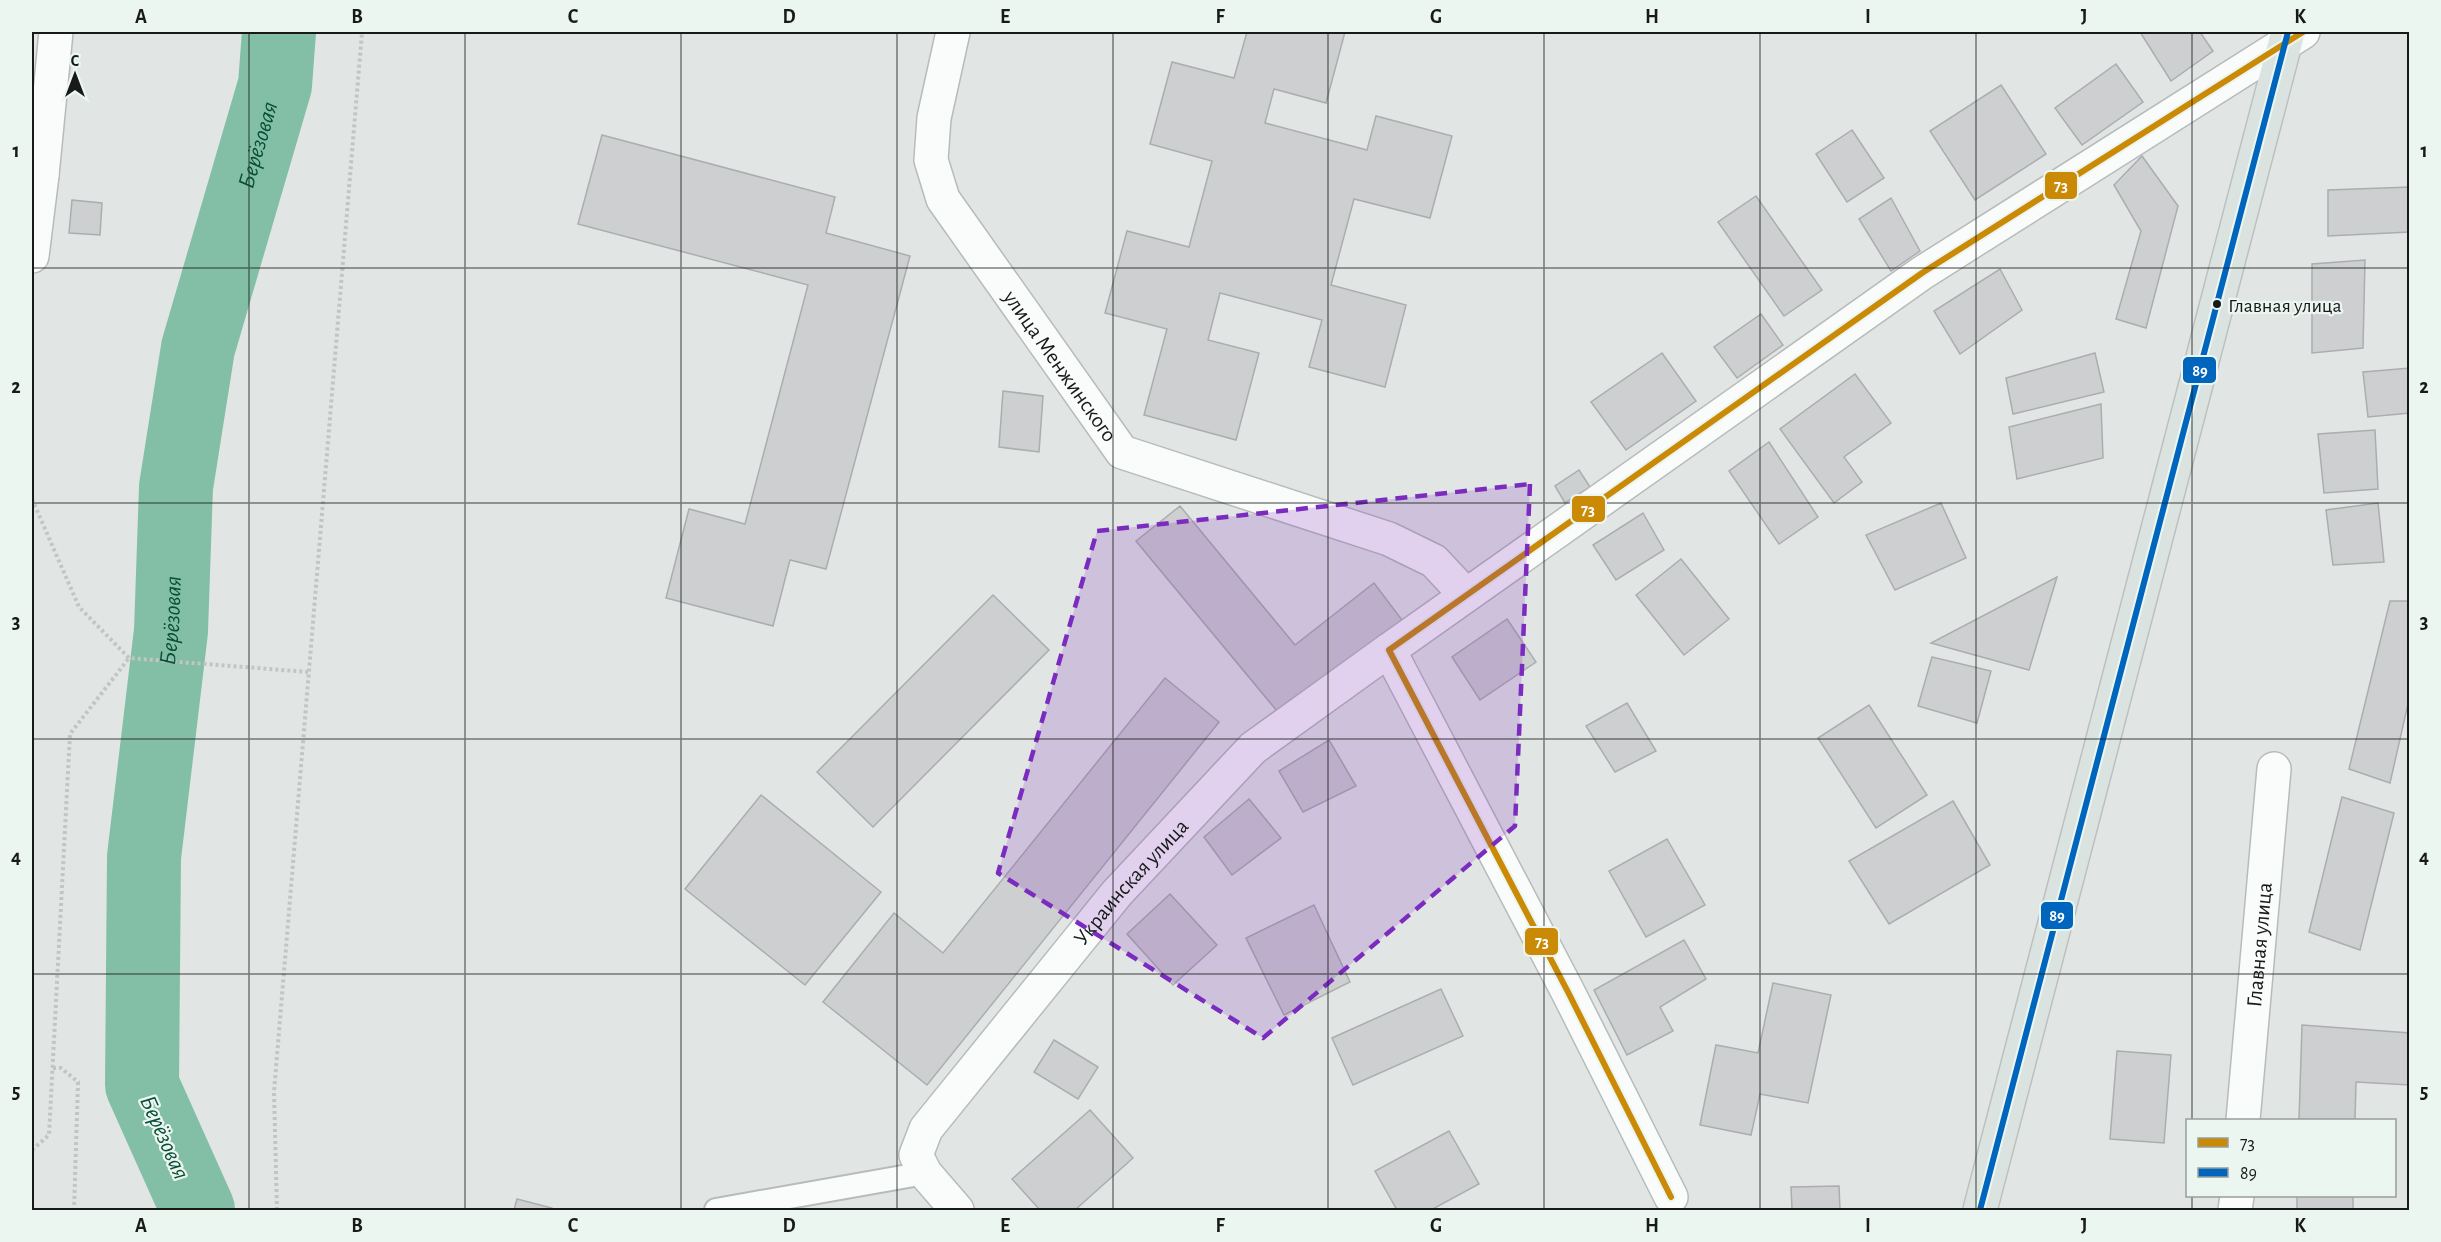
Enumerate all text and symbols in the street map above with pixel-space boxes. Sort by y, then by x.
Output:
text: A [135,7,147,27]
text: B [351,7,363,27]
text: C [568,7,579,27]
text: D [782,7,796,27]
text: E [1000,7,1010,27]
text: F [1215,7,1225,27]
text: G [1430,7,1442,27]
text: H [1645,7,1659,27]
text: I [1865,7,1871,27]
text: J [2081,7,2087,27]
text: K [2294,7,2306,27]
north arrow [45,45,105,105]
text: С [71,53,80,69]
water label: Берёзовая [234,99,282,191]
text: 1 [12,141,20,161]
text: 1 [2420,141,2428,161]
line badge: 73 [2044,171,2078,200]
text: 73 [2054,178,2068,194]
street label: улица Менжинского [999,286,1121,446]
place label: Главная улица [2228,296,2342,316]
marker: Главная улица [2211,298,2223,310]
line badge: 89 [2182,356,2217,384]
text: 89 [2192,363,2208,379]
text: 2 [11,377,21,397]
text: 2 [2419,377,2429,397]
line badge: 73 [1571,495,1606,523]
text: 73 [1581,502,1595,518]
water label: Берёзовая [156,576,186,667]
text: 3 [12,612,20,632]
text: 3 [2420,612,2428,632]
street label: Украинская улица [1070,815,1193,949]
text: 4 [11,847,21,867]
text: 4 [2419,847,2429,867]
street label: Главная улица [2243,881,2276,1008]
line badge: 89 [2040,901,2074,930]
text: 89 [2049,908,2065,924]
line badge: 73 [1524,927,1559,956]
text: 73 [1535,934,1549,950]
text: 5 [12,1082,20,1102]
text: 5 [2420,1082,2428,1102]
water label: Берёзовая [135,1092,193,1183]
legend [2186,1119,2396,1197]
text: 73 [2240,1135,2255,1153]
text: 89 [2240,1165,2257,1183]
text: A [135,1216,147,1236]
text: B [351,1216,363,1236]
text: C [568,1216,579,1236]
text: D [782,1216,796,1236]
text: E [1000,1216,1010,1236]
text: F [1215,1216,1225,1236]
text: G [1430,1216,1442,1236]
text: H [1645,1216,1659,1236]
text: I [1865,1216,1871,1236]
text: J [2081,1216,2087,1236]
text: K [2294,1216,2306,1236]

